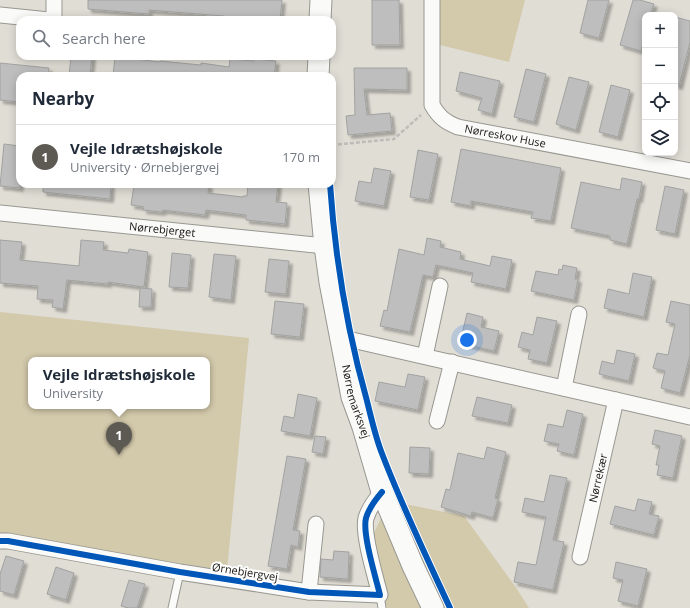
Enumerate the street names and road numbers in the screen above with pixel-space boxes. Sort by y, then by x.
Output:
street label: Nørreskov Huse [463,120,547,151]
street label: Nørrebjerget [128,218,196,240]
street label: Nørremarksvej [339,363,374,440]
street label: Nørrekær [585,451,611,504]
street label: Ørnebjergvej [211,559,279,584]

